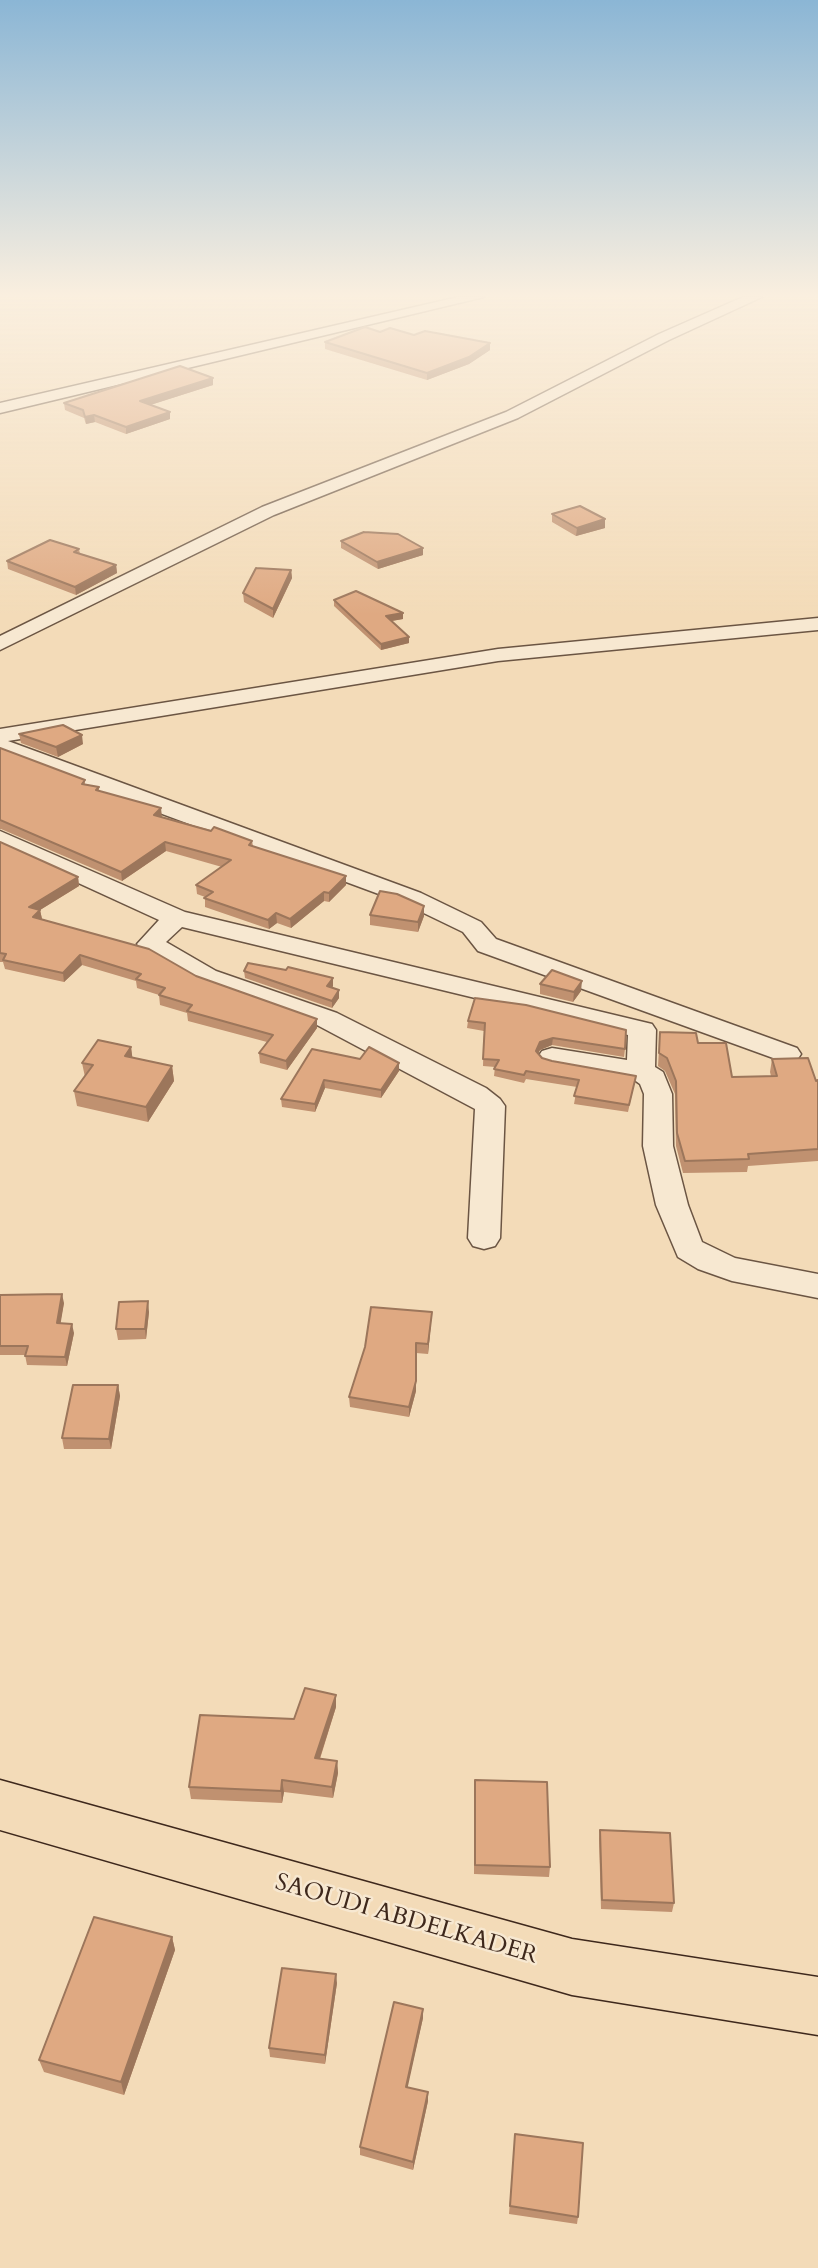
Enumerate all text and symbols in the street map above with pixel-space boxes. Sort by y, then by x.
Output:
street label: SAOUDI ABDELKADER [271,1869,541,1971]

